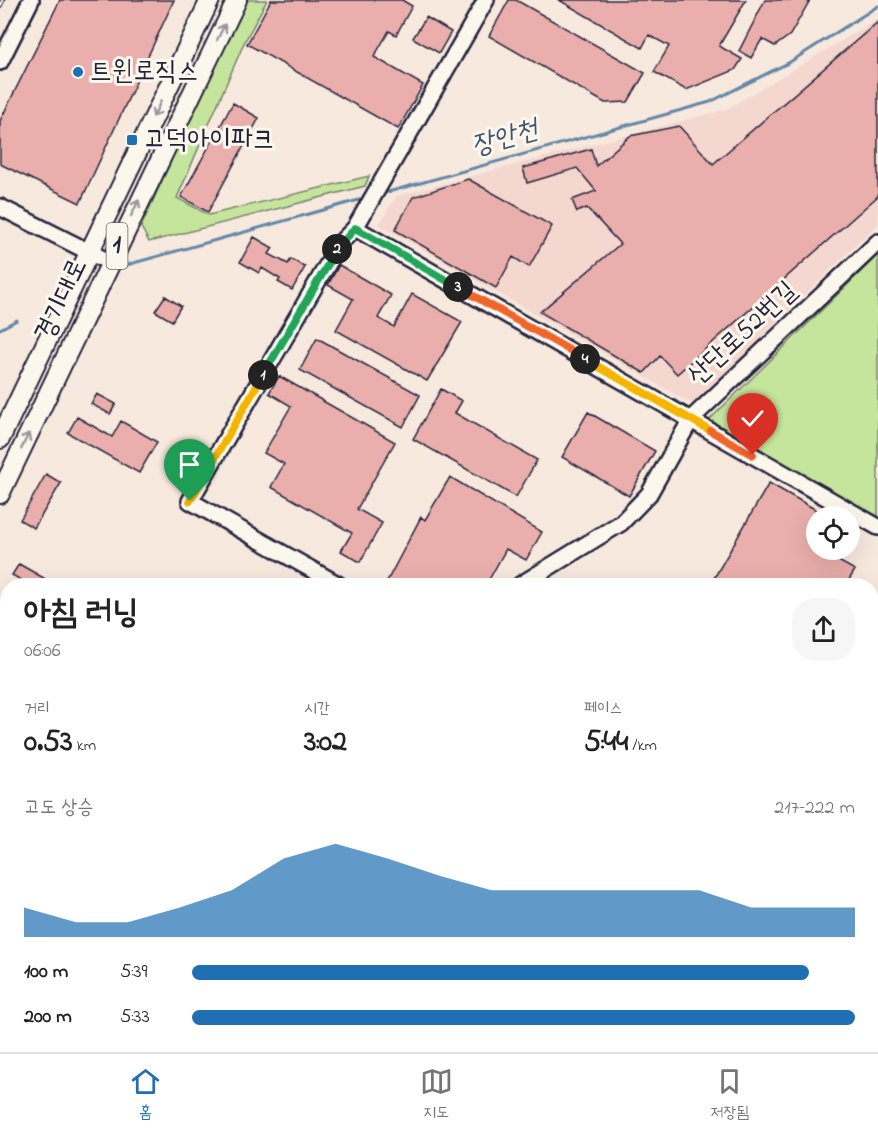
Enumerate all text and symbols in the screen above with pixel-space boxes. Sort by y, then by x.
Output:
one-way arrow [216,24,228,42]
place label: 트윈로직스 [90,53,199,92]
marker: 트윈로직스 [71,65,85,79]
one-way arrow [151,100,163,118]
water label: 장안천 [467,109,546,168]
place label: 고덕아이파크 [144,121,274,160]
marker: 고덕아이파크 [125,133,139,147]
one-way arrow [130,199,142,217]
road number: 1 [106,223,128,269]
pin: 2 [322,234,352,264]
text: 2 [333,237,341,261]
street label: 경기대로 [26,252,98,348]
pin: 3 [443,272,473,302]
street label: 산단로52번길 [679,273,807,395]
text: 3 [455,275,461,299]
pin: 4 [570,344,600,374]
text: 4 [582,347,588,371]
pin: 1 [248,360,278,390]
text: 1 [260,363,266,387]
pin [727,393,778,455]
icon: check [736,402,769,435]
one-way arrow [19,432,31,450]
pin [164,439,215,501]
icon: arrive [173,448,206,481]
map controls [806,506,860,560]
button: locate [806,506,860,560]
text: 아침 러닝 [24,590,138,638]
button: share [792,598,855,661]
text: 06:06 [24,637,61,666]
text: 거리 [24,697,50,721]
text: 시간 [304,697,330,721]
text: 페이스 [584,697,623,721]
text: 0.53 [24,721,73,765]
text: 3:02 [304,721,347,765]
text: 5:44 [584,721,628,765]
text: km [73,734,96,758]
text: /km [628,734,657,758]
text: 고도 상승 [24,794,93,823]
text: 217–222 m [774,794,855,823]
text: 100 m [24,958,68,987]
text: 5:39 [120,958,147,987]
text: 200 m [24,1003,72,1032]
text: 5:33 [120,1003,150,1032]
tab: 홈 [129,1065,162,1125]
tab: 지도 [420,1065,453,1125]
tab: 저장됨 [710,1065,749,1125]

